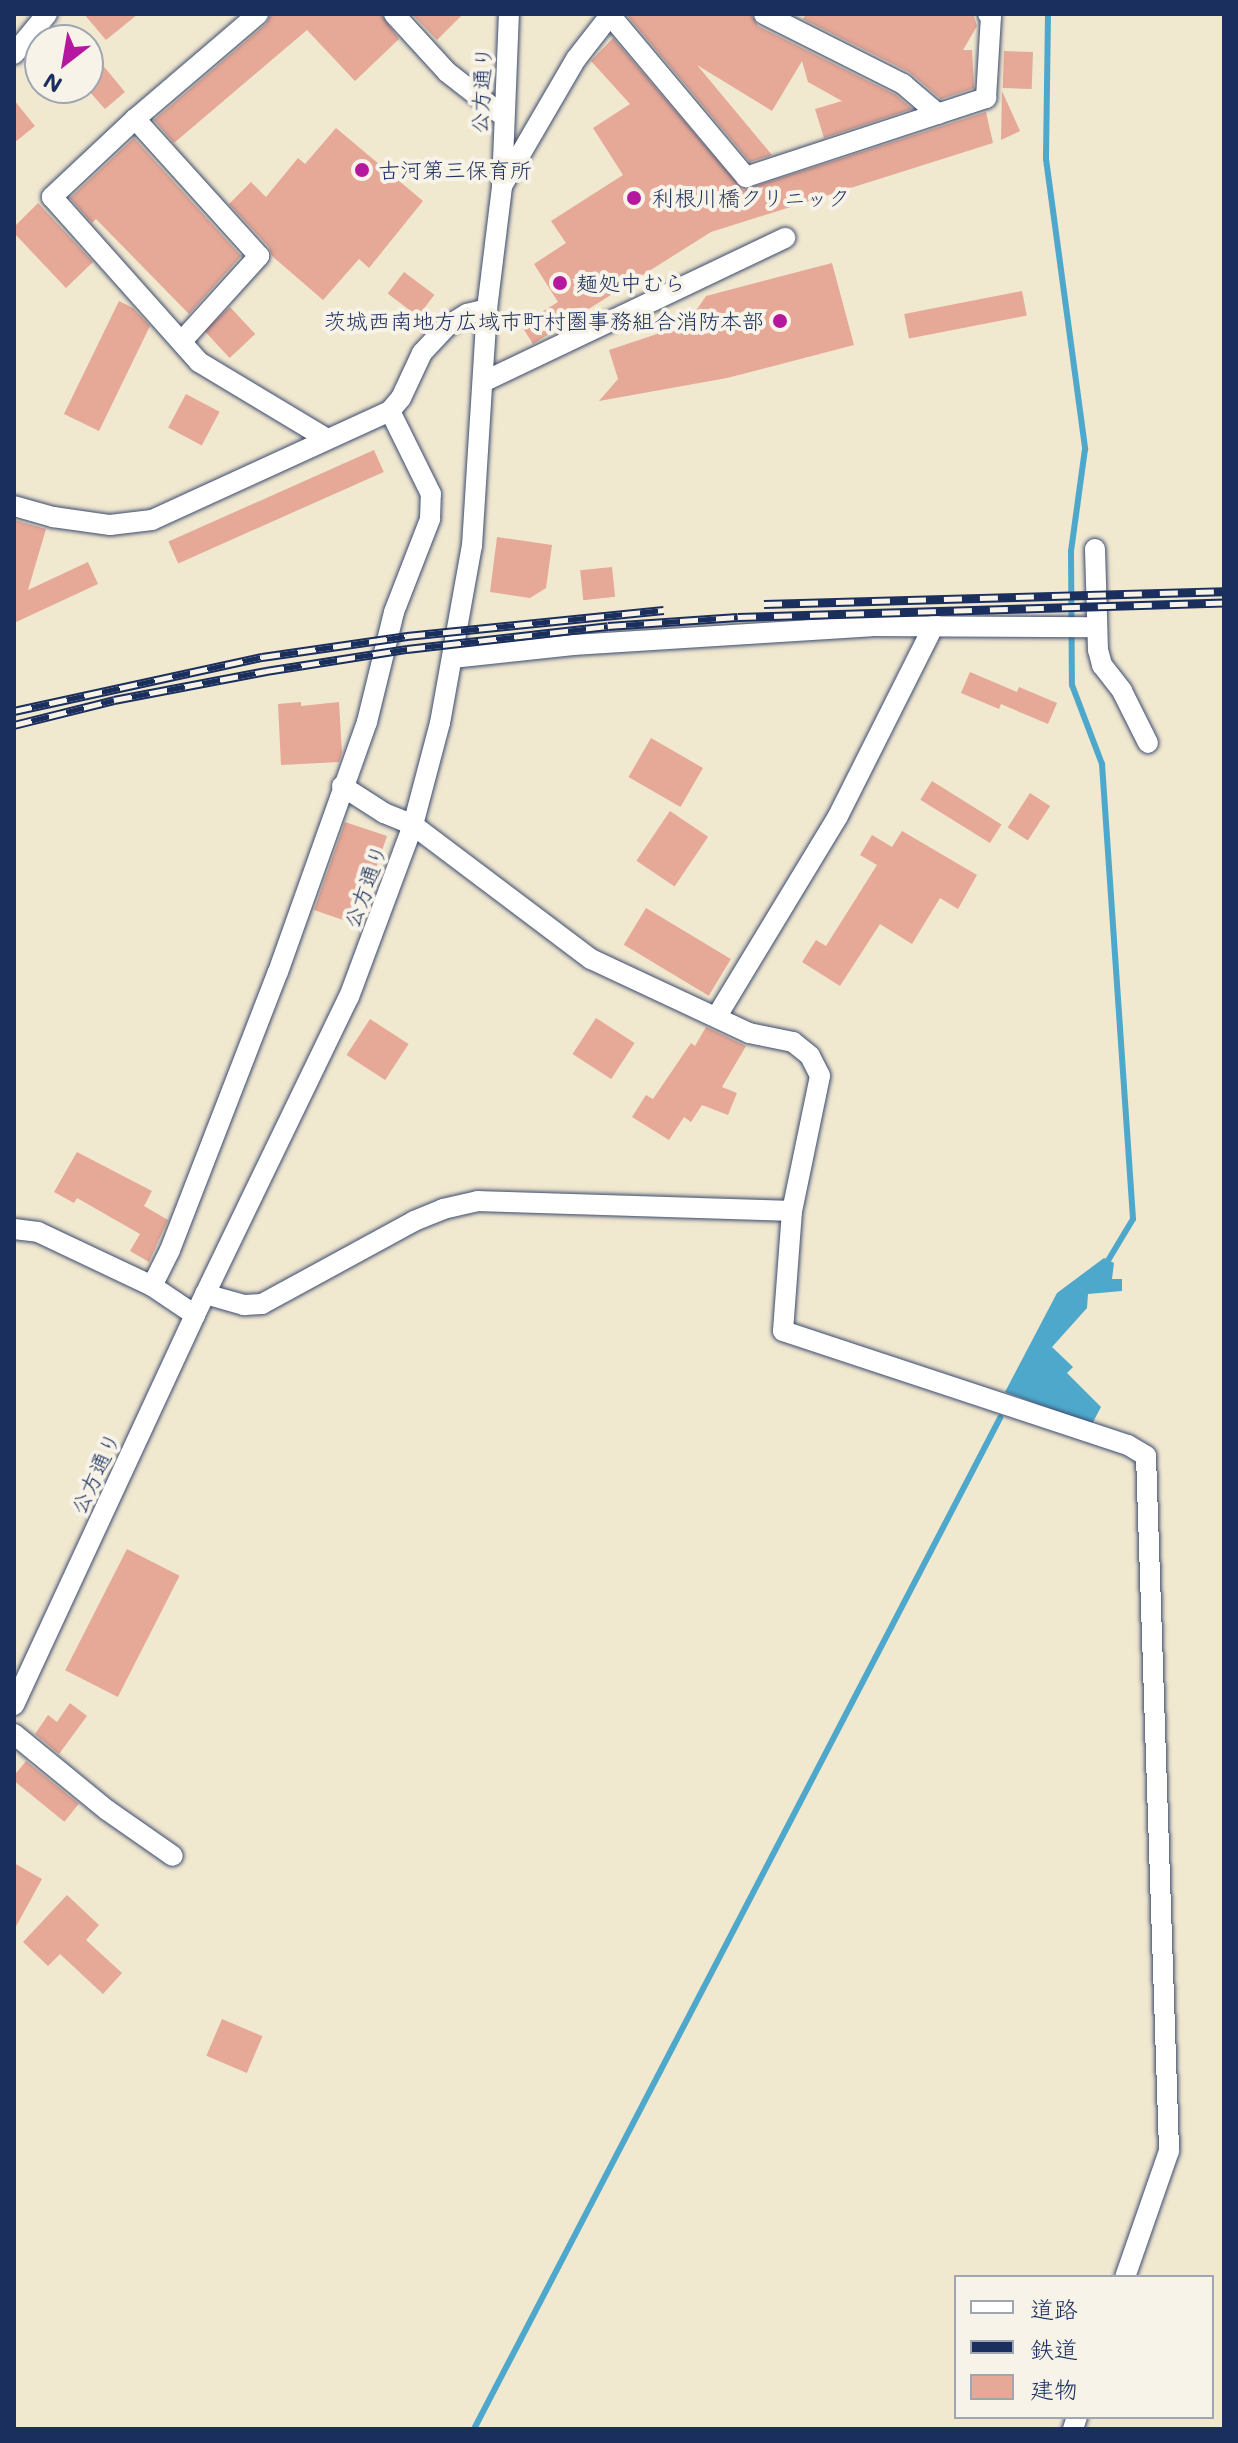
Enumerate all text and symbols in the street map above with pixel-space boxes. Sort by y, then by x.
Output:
north arrow [24,24,104,104]
street label: 公方通り [466,45,496,135]
text: N [38,67,67,100]
place label: 古河第三保育所 [378,157,532,183]
marker: 古河第三保育所 [353,161,371,179]
place label: 利根川橋クリニック [652,185,850,211]
marker: 利根川橋クリニック [623,187,645,209]
place label: 麺処中むら [576,270,686,296]
marker: 麺処中むら [551,274,569,292]
place label: 茨城西南地方広域市町村圏事務組合消防本部 [324,308,764,334]
marker: 茨城西南地方広域市町村圏事務組合消防本部 [771,312,789,330]
street label: 公方通り [338,840,392,932]
street label: 公方通り [64,1428,126,1518]
legend [954,2275,1214,2419]
text: 道路 [1030,2293,1078,2324]
text: 鉄道 [1030,2333,1078,2364]
text: 建物 [1030,2373,1078,2404]

